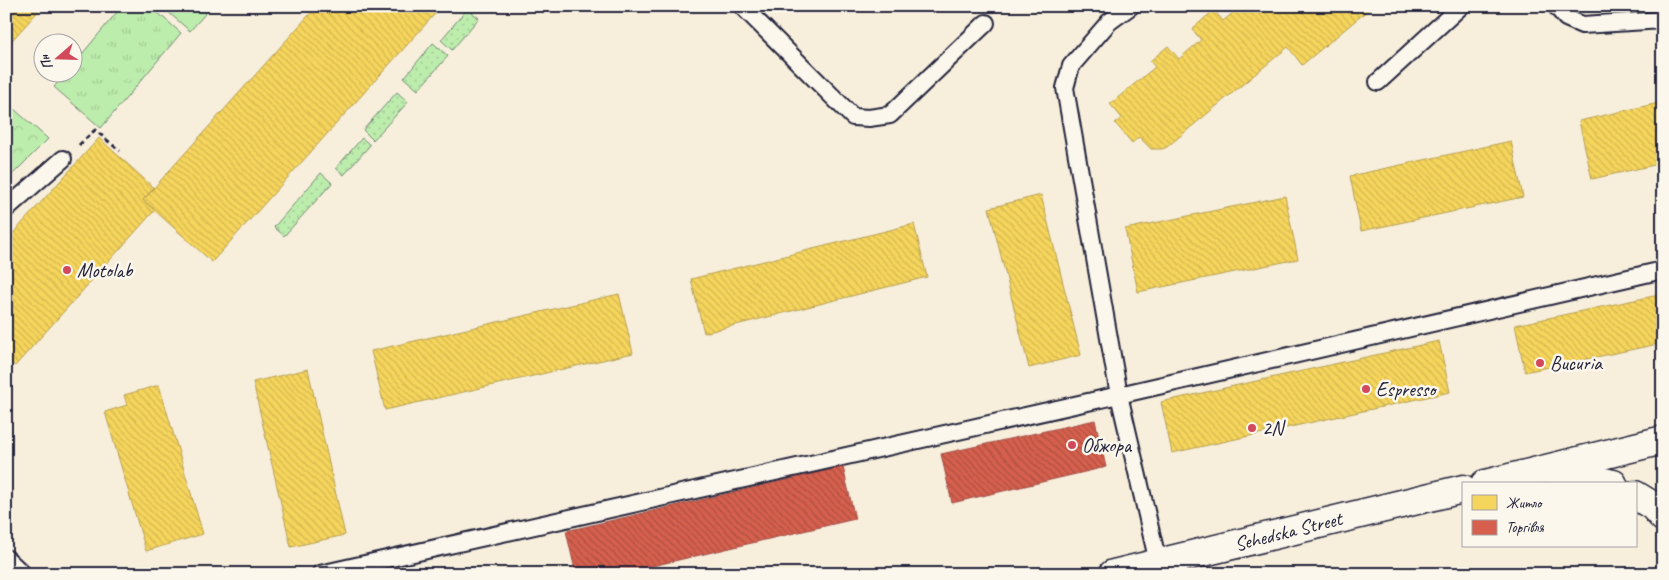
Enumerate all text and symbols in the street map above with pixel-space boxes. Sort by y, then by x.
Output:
north arrow [32,32,82,82]
text: Пн [35,52,57,72]
place label: Motolab [77,258,134,283]
marker: Motolab [61,264,73,276]
place label: Bucuria [1550,351,1603,376]
marker: Bucuria [1534,357,1546,369]
place label: Espresso [1376,377,1437,402]
marker: Espresso [1360,383,1372,395]
place label: 2N [1262,416,1286,441]
marker: 2N [1246,422,1258,434]
place label: Обжора [1082,433,1133,458]
marker: Обжора [1066,439,1078,451]
legend [1462,482,1636,548]
text: Житло [1506,494,1543,513]
street label: Sehedska Street [1232,506,1347,557]
text: Торгівля [1506,518,1544,537]

